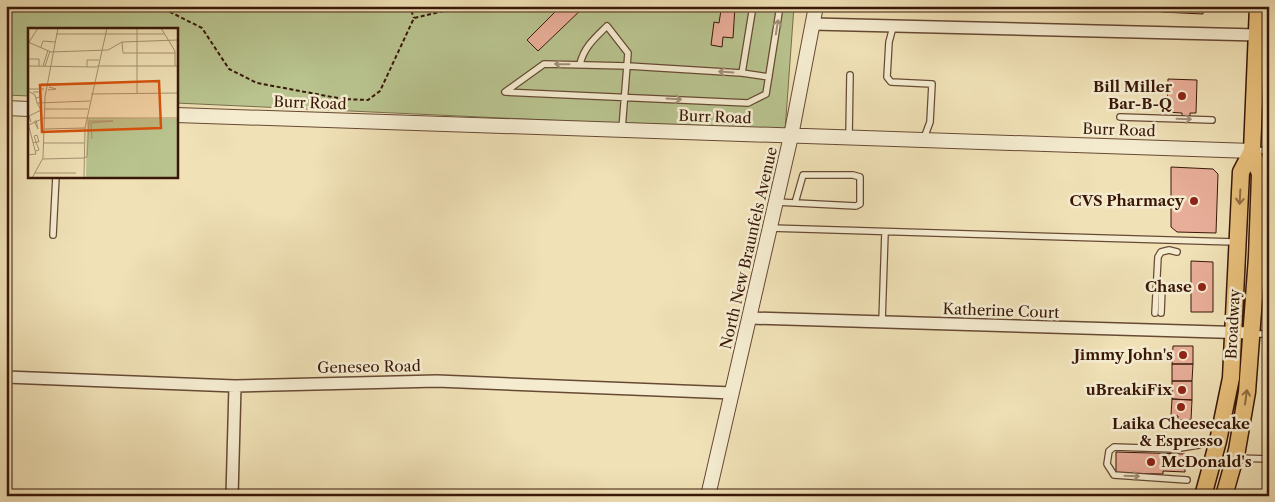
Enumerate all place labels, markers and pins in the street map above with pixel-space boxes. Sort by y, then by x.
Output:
place label: Bill Miller Bar-B-Q [1093,77,1173,113]
marker: Bill Miller Bar-B-Q [1176,90,1188,102]
place label: CVS Pharmacy [1070,191,1185,210]
marker: CVS Pharmacy [1188,195,1200,207]
place label: Chase [1145,277,1192,296]
marker: Chase [1196,281,1208,293]
place label: Jimmy John's [1071,345,1173,364]
marker: Jimmy John's [1177,349,1189,361]
place label: uBreakiFix [1086,380,1172,399]
marker: uBreakiFix [1176,384,1188,396]
marker: Laika Cheesecake & Espresso [1175,401,1187,413]
place label: Laika Cheesecake & Espresso [1112,414,1250,450]
place label: McDonald's [1161,452,1252,471]
marker: McDonald's [1145,456,1157,468]

